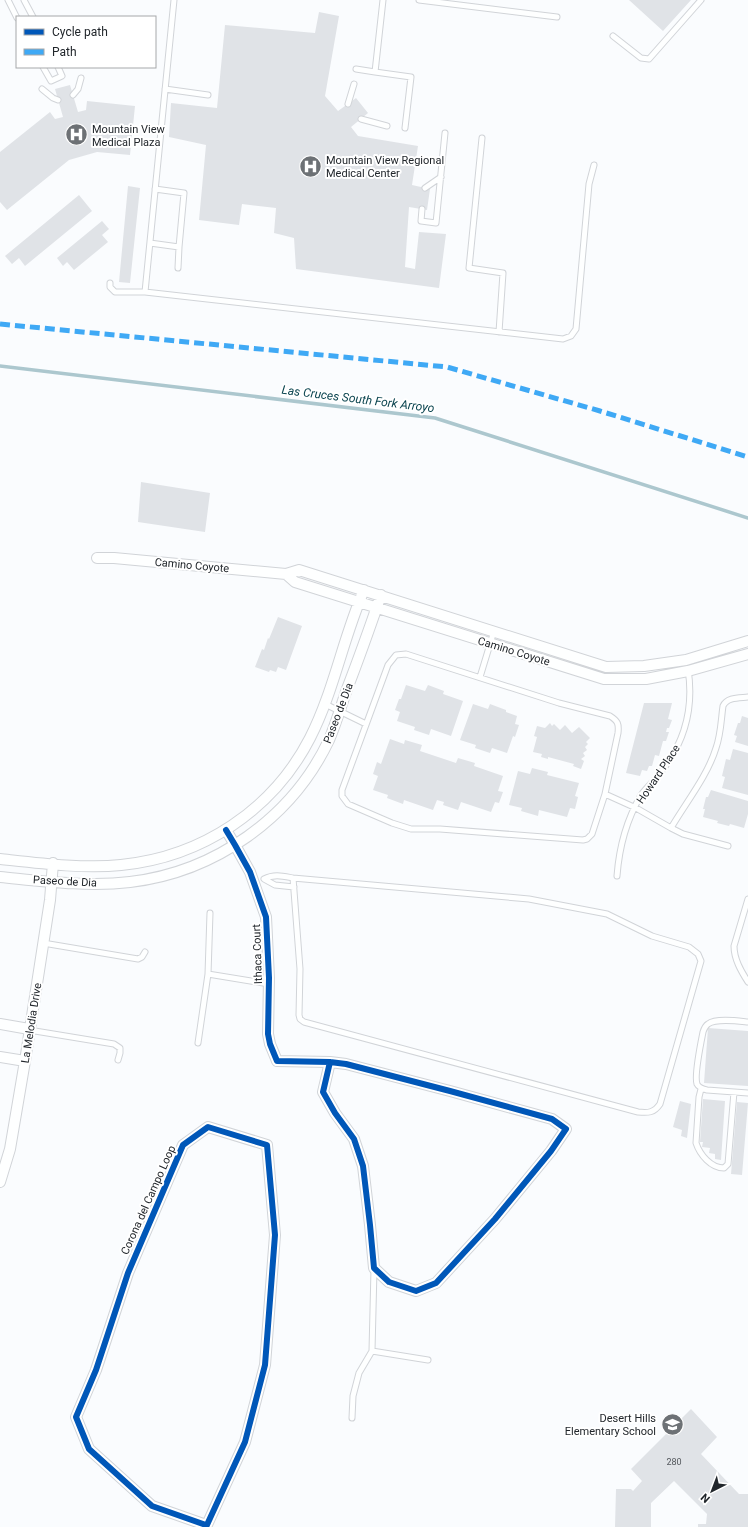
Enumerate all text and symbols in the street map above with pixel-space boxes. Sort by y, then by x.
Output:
legend [16,16,156,68]
text: Cycle path [52,25,108,39]
text: Path [52,45,77,59]
hospital icon: Mountain View Medical Plaza [63,122,89,148]
place label: Mountain View Medical Plaza [92,123,166,149]
hospital icon: Mountain View Regional Medical Center [297,153,323,179]
place label: Mountain View Regional Medical Center [326,154,444,180]
water label: Las Cruces South Fork Arroyo [281,383,435,415]
street label: Camino Coyote [154,556,230,575]
street label: Camino Coyote [476,634,552,669]
street label: Paseo de Dia [321,681,356,745]
street label: Howard Place [634,742,683,806]
street label: Paseo de Dia [33,873,97,890]
street label: Ithaca Court [250,923,265,984]
street label: La Melodia Drive [19,982,44,1064]
street label: Corona del Campo Loop [118,1144,178,1257]
school or university icon: Desert Hills Elementary School [659,1411,685,1437]
place label: Desert Hills Elementary School [565,1412,656,1438]
house number: 280 [666,1457,682,1467]
north arrow [692,1471,732,1511]
text: N [698,1490,713,1505]

